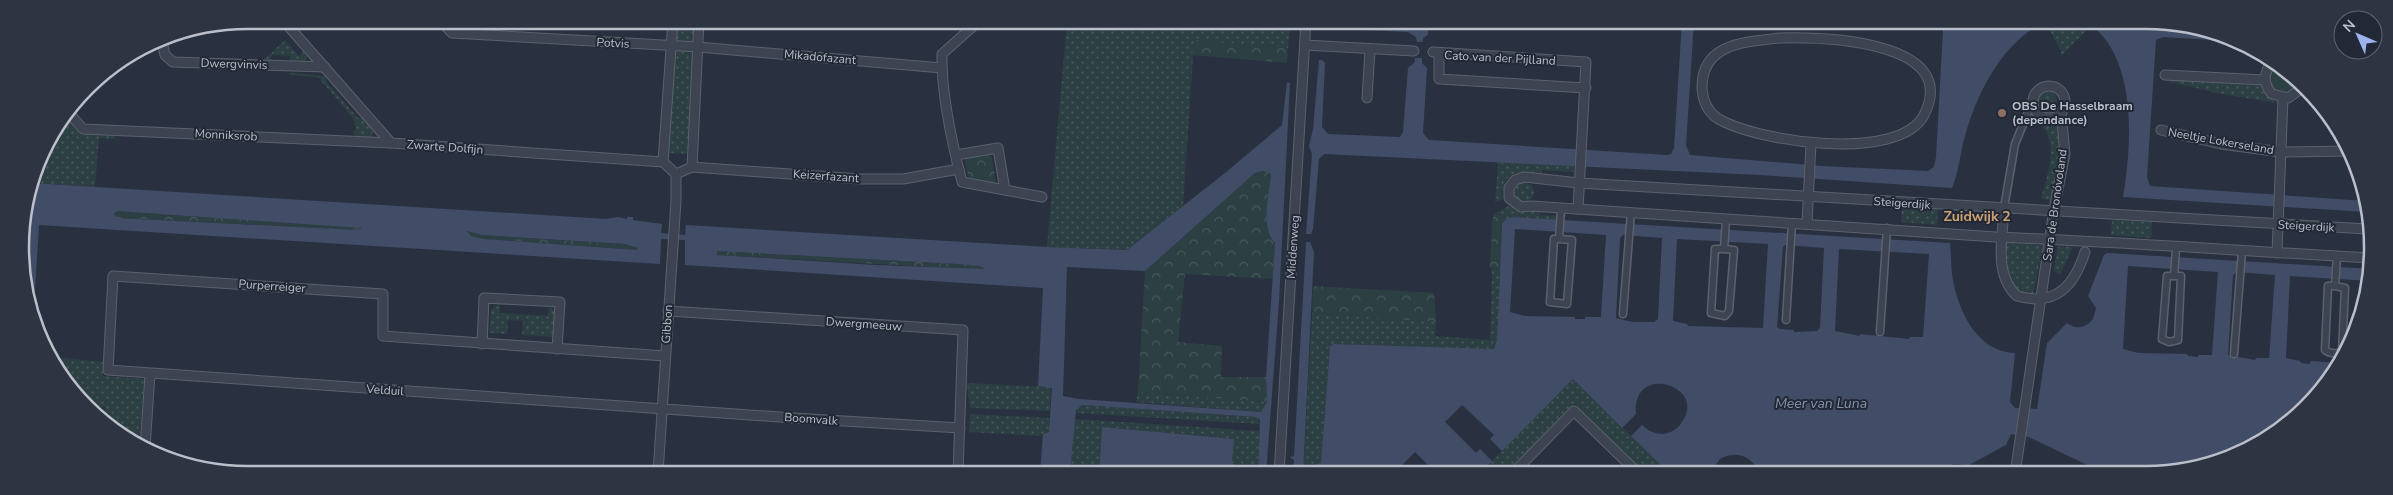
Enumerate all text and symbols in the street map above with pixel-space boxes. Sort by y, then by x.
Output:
north arrow [2333,10,2383,60]
text: N [2339,16,2360,37]
street label: Potvis [596,34,630,52]
street label: Mikadofazant [783,46,857,68]
street label: Cato van der Pijlland [1444,47,1556,69]
street label: Dwergvinvis [200,55,268,73]
place label: OBS De Hasselbraam (dependance) [2012,98,2133,128]
marker: OBS De Hasselbraam (dependance) [1996,107,2008,119]
street label: Neeltje Lokerseland [2167,124,2275,158]
street label: Monniksrob [194,125,258,145]
street label: Zwarte Dolfijn [406,136,484,158]
street label: Sara de Bronóvoland [2039,148,2071,262]
street label: Keizerfazant [792,166,860,186]
street label: Steigerdijk [1873,193,1932,213]
district label: Zuidwijk 2 [1943,207,2011,226]
street label: Middenweg [1283,215,1303,279]
street label: Steigerdijk [2277,217,2336,236]
street label: Purperreiger [238,276,307,296]
street label: Gibbon [658,304,676,344]
street label: Dwergmeeuw [825,313,903,335]
street label: Velduil [365,381,405,399]
water label: Meer van Luna [1775,394,1867,413]
street label: Boomvalk [784,409,839,429]

